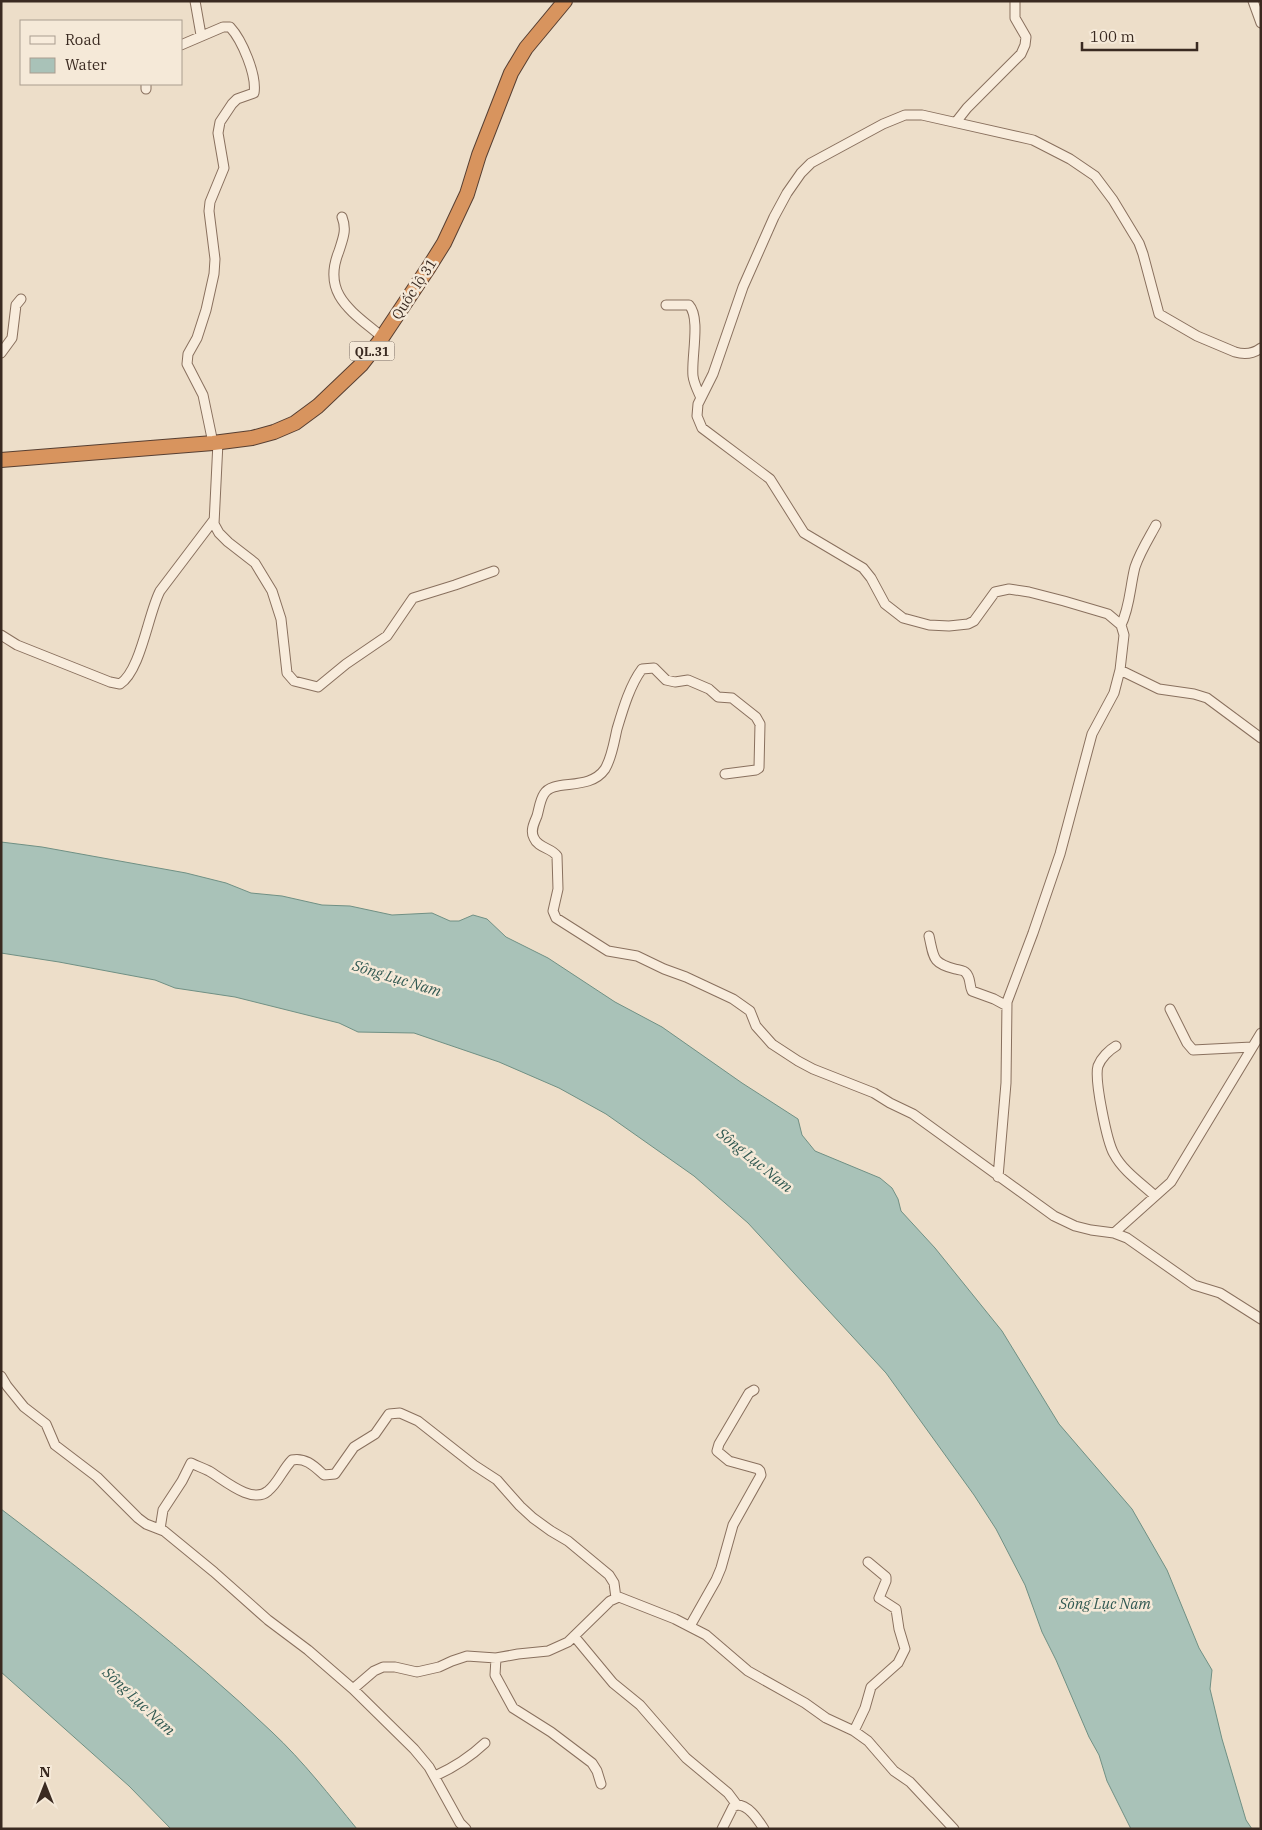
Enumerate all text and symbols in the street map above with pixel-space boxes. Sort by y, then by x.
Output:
legend [20,20,182,85]
scale bar [1082,20,1197,52]
text: 100 m [1090,27,1135,46]
text: Road [65,30,101,49]
text: Water [65,55,107,74]
street label: Quốc lộ 31 [388,255,440,323]
road number: QL.31 [350,342,394,361]
water label: Sông Lục Nam [349,955,444,1001]
water label: Sông Lục Nam [712,1123,797,1197]
water label: Sông Lục Nam [1058,1594,1151,1613]
water label: Sông Lục Nam [98,1662,179,1740]
north arrow [20,1760,70,1810]
text: N [39,1763,51,1781]

